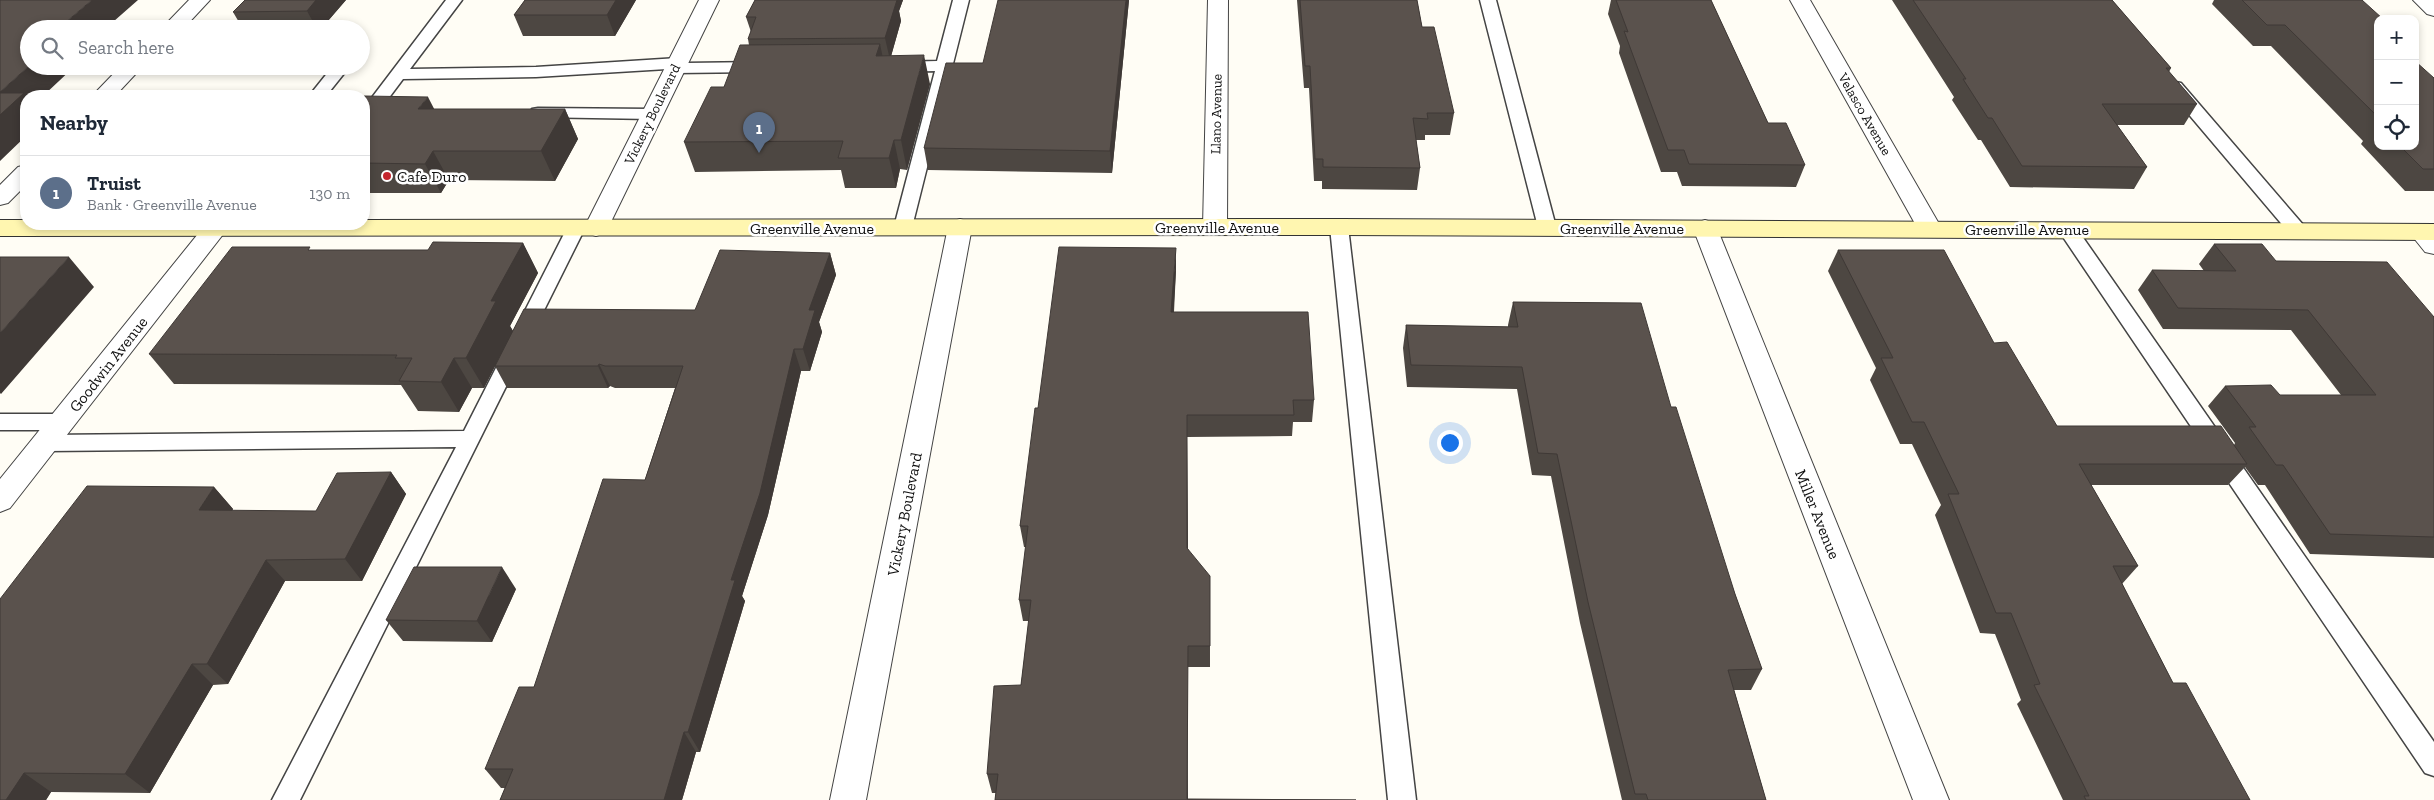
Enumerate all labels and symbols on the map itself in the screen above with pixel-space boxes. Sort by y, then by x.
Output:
street label: Vickery Boulevard [620,61,684,168]
street label: Velasco Avenue [1834,69,1895,159]
street label: Llano Avenue [1207,73,1226,154]
pin: 1 [743,112,775,153]
place label: Cafe Duro [397,167,466,186]
marker: Cafe Duro [381,170,393,182]
street label: Greenville Avenue [1155,218,1279,237]
street label: Greenville Avenue [750,219,874,238]
street label: Greenville Avenue [1560,219,1684,238]
street label: Greenville Avenue [1965,220,2089,239]
street label: Goodwin Avenue [65,313,152,416]
your location [1437,430,1463,456]
street label: Vickery Boulevard [883,451,926,578]
street label: Miller Avenue [1791,467,1844,562]

